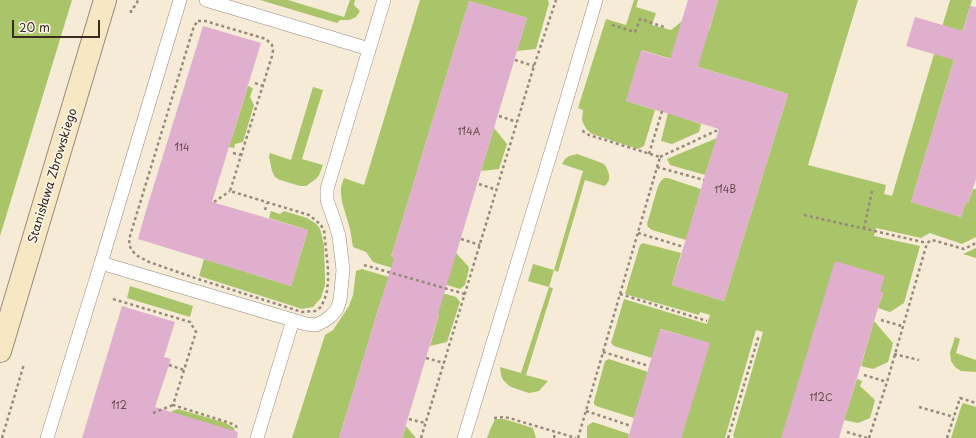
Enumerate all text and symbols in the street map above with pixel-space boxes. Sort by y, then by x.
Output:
scale bar [14,12,102,38]
text: 20 m [19,18,50,36]
street label: Stanisława Zbrowskiego [26,107,80,245]
house number: 114A [458,126,480,138]
house number: 114 [175,142,189,154]
house number: 114B [714,184,736,196]
house number: 112C [810,392,832,404]
house number: 112 [111,400,127,412]

